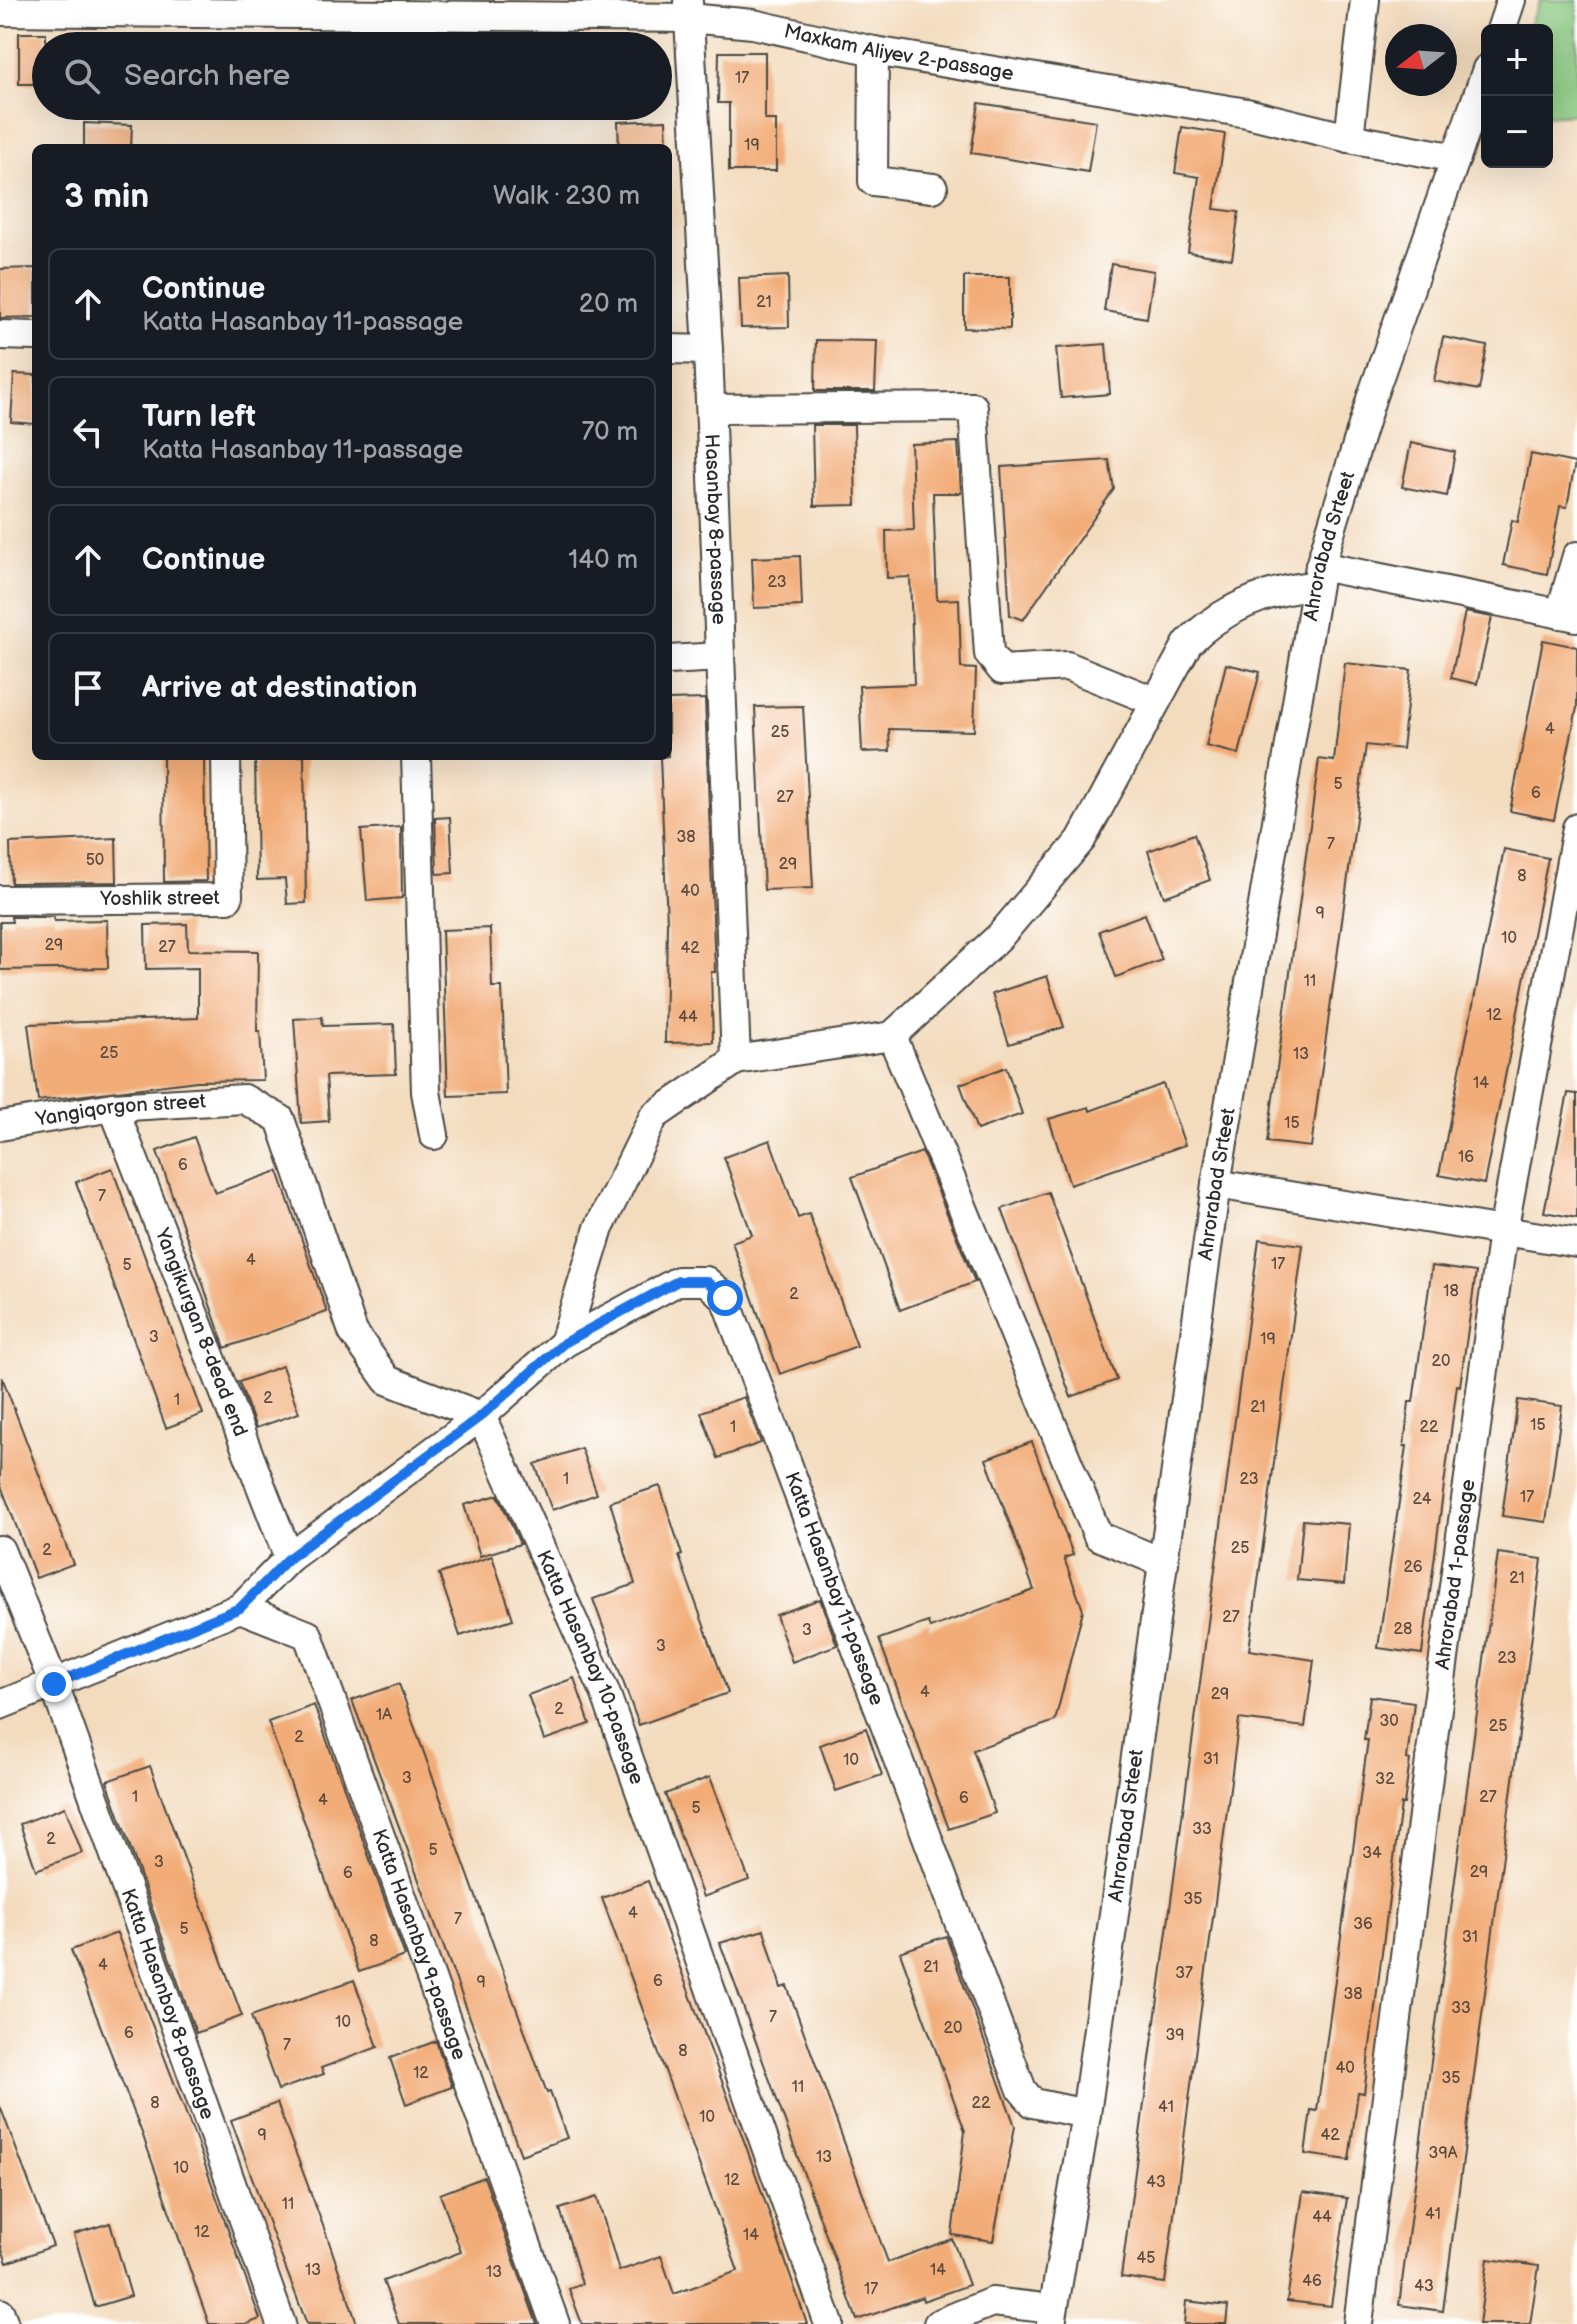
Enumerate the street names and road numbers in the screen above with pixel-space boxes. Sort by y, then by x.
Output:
street label: Maxkam Aliyev 2-passage [782,19,1016,86]
street label: Hasanbay 8-passage [699,433,731,625]
street label: Ahrorabad Srteet [1299,469,1360,623]
street label: Yoshlik street [99,886,220,911]
street label: Yangiqorgon street [33,1089,207,1132]
street label: Ahrorabad Srteet [1193,1106,1241,1262]
street label: Yangikurgan 8-dead end [149,1224,252,1440]
street label: Katta Hasanbay 11-passage [779,1469,889,1709]
street label: Ahrorabad 1-passage [1431,1478,1481,1671]
street label: Katta Hasanbay 10-passage [531,1547,649,1788]
street label: Ahrorabad Srteet [1104,1748,1149,1903]
street label: Katta Hasanbay 9-passage [367,1826,471,2063]
street label: Katta Hasanboy 8-passage [115,1885,221,2123]

